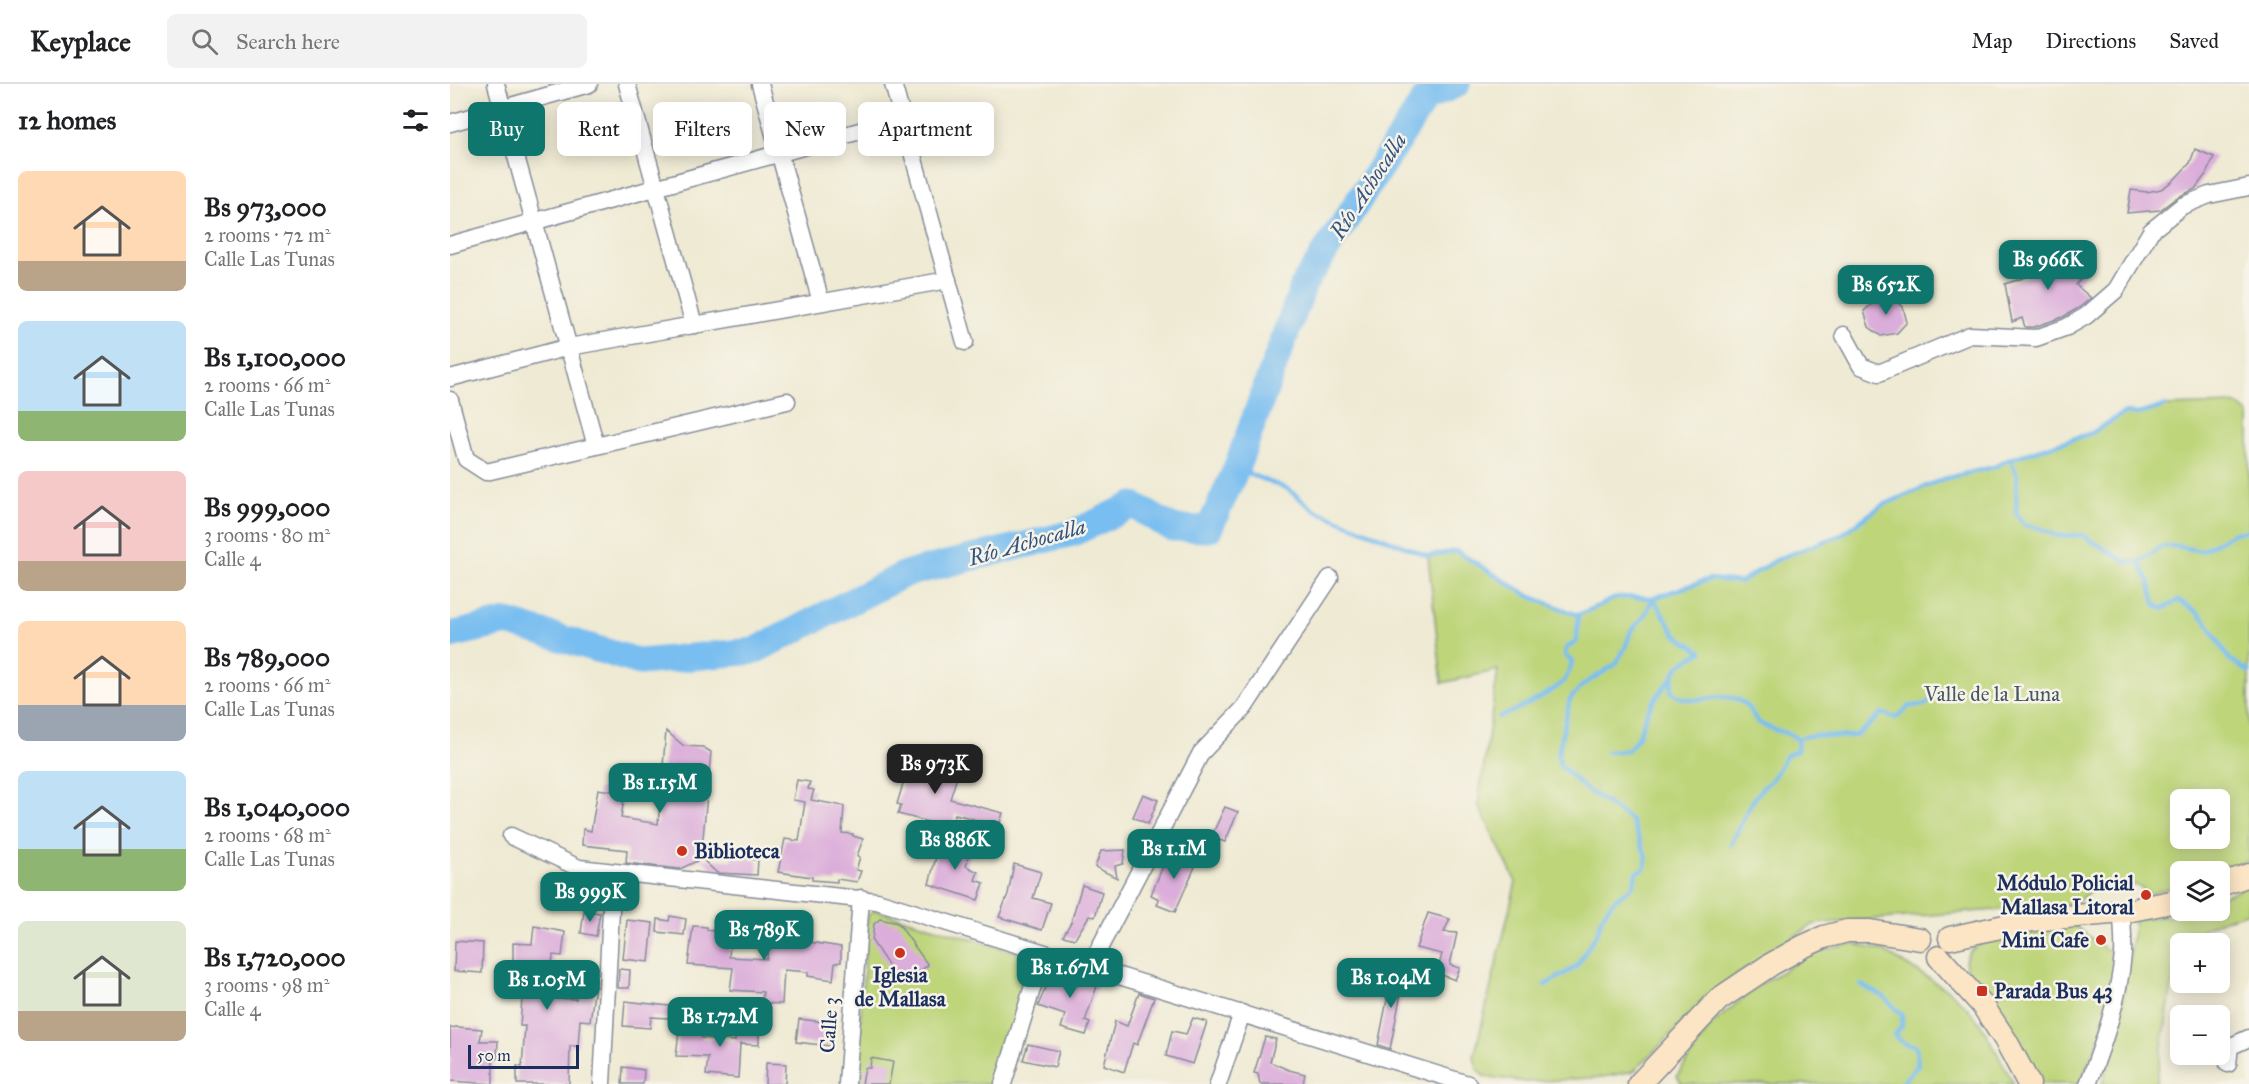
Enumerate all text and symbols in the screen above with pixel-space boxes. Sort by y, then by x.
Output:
search box [167,14,587,68]
text: Keyplace [30,24,131,59]
icon: search [188,25,221,58]
text: Search here [236,28,340,55]
text: Map [1972,28,2013,54]
text: Directions [2046,28,2136,54]
text: Saved [2169,28,2219,54]
chip: Buy [468,102,545,156]
chip: Rent [557,102,641,156]
chip: Filters [653,102,752,156]
chip: New [764,102,846,156]
chip: Apartment [858,102,994,156]
text: 12 homes [18,104,116,136]
icon: filters [399,104,432,137]
water label: Río Achocalla [1323,128,1412,245]
text: Bs 973,000 [204,191,327,223]
icon: home [66,195,138,267]
text: 2 rooms · 72 m² [204,223,331,247]
pin: Bs 966K [1993,240,2103,291]
text: Calle Las Tunas [204,247,335,271]
text: Bs 966K [2013,247,2083,271]
pin: Bs 652K [1831,265,1941,316]
text: Bs 652K [1852,272,1920,296]
text: Bs 1,100,000 [204,341,346,373]
icon: home [66,345,138,417]
text: 2 rooms · 66 m² [204,373,330,397]
text: Calle Las Tunas [204,397,335,421]
text: Bs 999,000 [204,491,330,523]
icon: home [66,495,138,567]
water label: Río Achocalla [964,512,1089,572]
text: 3 rooms · 80 m² [204,523,330,547]
text: Calle 4 [204,547,261,571]
text: Bs 789,000 [204,641,330,673]
icon: home [66,645,138,717]
text: 2 rooms · 66 m² [204,673,330,697]
park label: Valle de la Luna [1923,681,2060,707]
text: Calle Las Tunas [204,697,335,721]
pin: Bs 973K [880,744,990,795]
text: Bs 973K [901,751,969,775]
pin: Bs 1.15M [598,763,722,814]
text: Bs 1.15M [623,770,697,794]
map controls [2170,789,2230,1065]
button: locate [2170,789,2230,849]
text: Bs 1,040,000 [204,791,350,823]
icon: home [66,795,138,867]
pin: Bs 886K [900,820,1010,871]
text: 2 rooms · 68 m² [204,823,331,847]
text: Bs 886K [920,827,990,851]
pin: Bs 1.1M [1119,829,1229,880]
text: Bs 1.1M [1141,836,1207,860]
place label: Biblioteca [694,838,781,864]
marker: Biblioteca [675,844,689,858]
text: Calle Las Tunas [204,847,335,871]
button: layers [2170,861,2230,921]
place label: Módulo Policial Mallasa Litoral [1997,870,2135,920]
pin: Bs 999K [535,872,645,923]
text: Bs 999K [554,879,626,903]
marker: Módulo Policial Mallasa Litoral [2139,888,2153,902]
pin: Bs 789K [709,910,819,961]
text: Bs 789K [728,917,800,941]
place label: Mini Cafe [2001,927,2089,953]
marker: Mini Cafe [2094,933,2108,947]
button: + [2170,933,2230,993]
text: Bs 1,720,000 [204,941,346,973]
icon: home [66,945,138,1017]
marker: Iglesia de Mallasa [893,946,907,960]
pin: Bs 1.67M [1008,948,1132,999]
text: Bs 1.67M [1031,955,1109,979]
pin: Bs 1.04M [1329,958,1453,1009]
pin: Bs 1.05M [485,960,609,1011]
place label: Iglesia de Mallasa [854,962,947,1012]
text: Bs 1.04M [1351,965,1431,989]
text: Bs 1.05M [508,967,586,991]
text: 3 rooms · 98 m² [204,973,329,997]
place label: Parada Bus 43 [1994,978,2113,1004]
marker: Parada Bus 43 [1975,984,1989,998]
street label: Calle 3 [814,996,844,1054]
text: Calle 4 [204,997,261,1021]
pin: Bs 1.72M [658,997,782,1048]
text: Bs 1.72M [682,1004,758,1028]
button: − [2170,1005,2230,1065]
scale bar [468,1042,579,1070]
text: 50 m [477,1046,511,1065]

